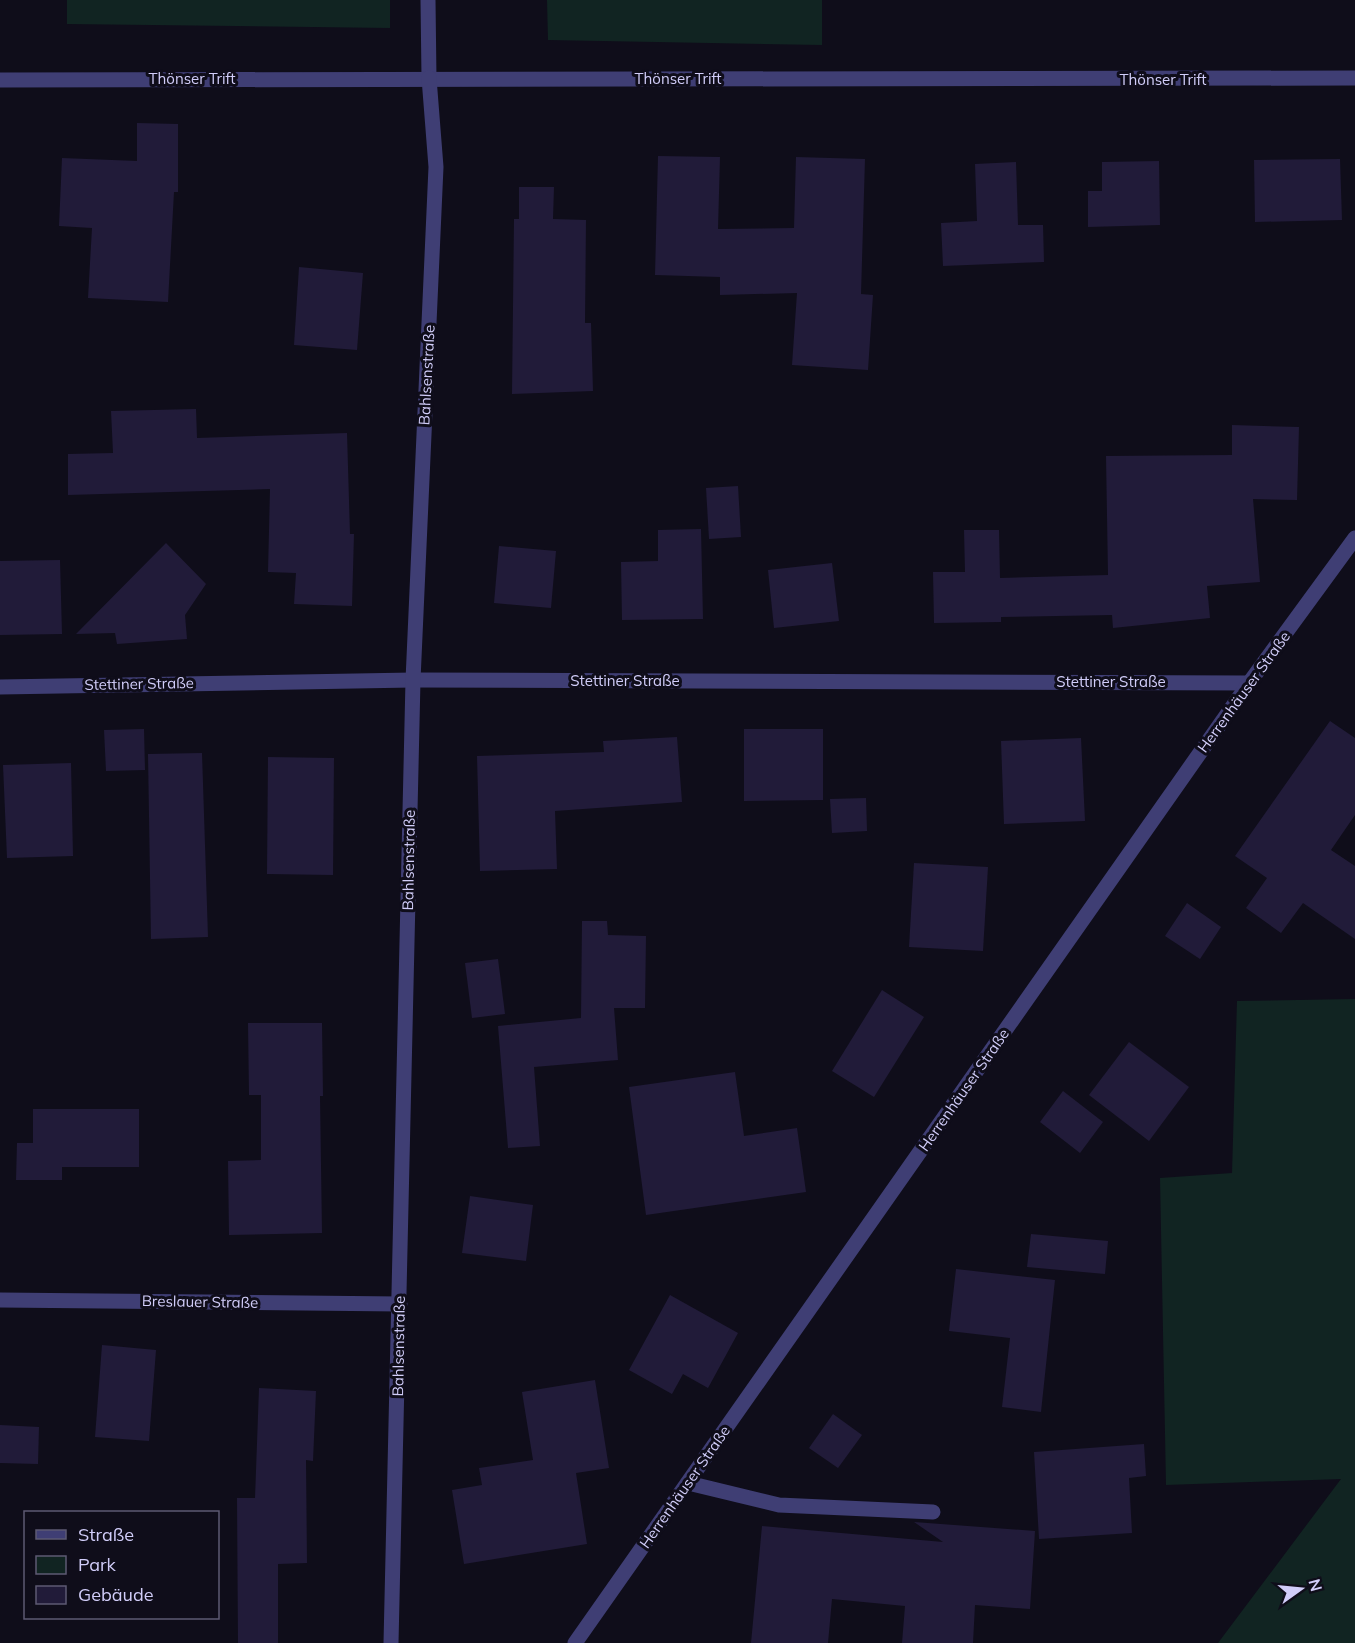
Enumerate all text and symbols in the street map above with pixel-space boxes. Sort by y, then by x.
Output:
street label: Thönser Trift [148,69,236,88]
street label: Thönser Trift [634,69,722,88]
street label: Thönser Trift [1119,70,1207,89]
street label: Bahlsenstraße [414,324,439,426]
street label: Herrenhäuser Straße [1193,627,1294,756]
street label: Stettiner Straße [570,671,680,690]
street label: Stettiner Straße [1056,672,1166,691]
street label: Stettiner Straße [84,673,194,694]
street label: Bahlsenstraße [398,810,419,910]
street label: Herrenhäuser Straße [914,1025,1013,1155]
street label: Breslauer Straße [142,1291,258,1312]
street label: Bahlsenstraße [388,1296,409,1396]
street label: Herrenhäuser Straße [635,1422,734,1552]
legend [24,1511,219,1619]
text: Straße [78,1523,134,1546]
text: Park [78,1553,117,1576]
north arrow [1271,1559,1331,1619]
text: N [1304,1577,1327,1594]
text: Gebäude [78,1583,154,1606]

